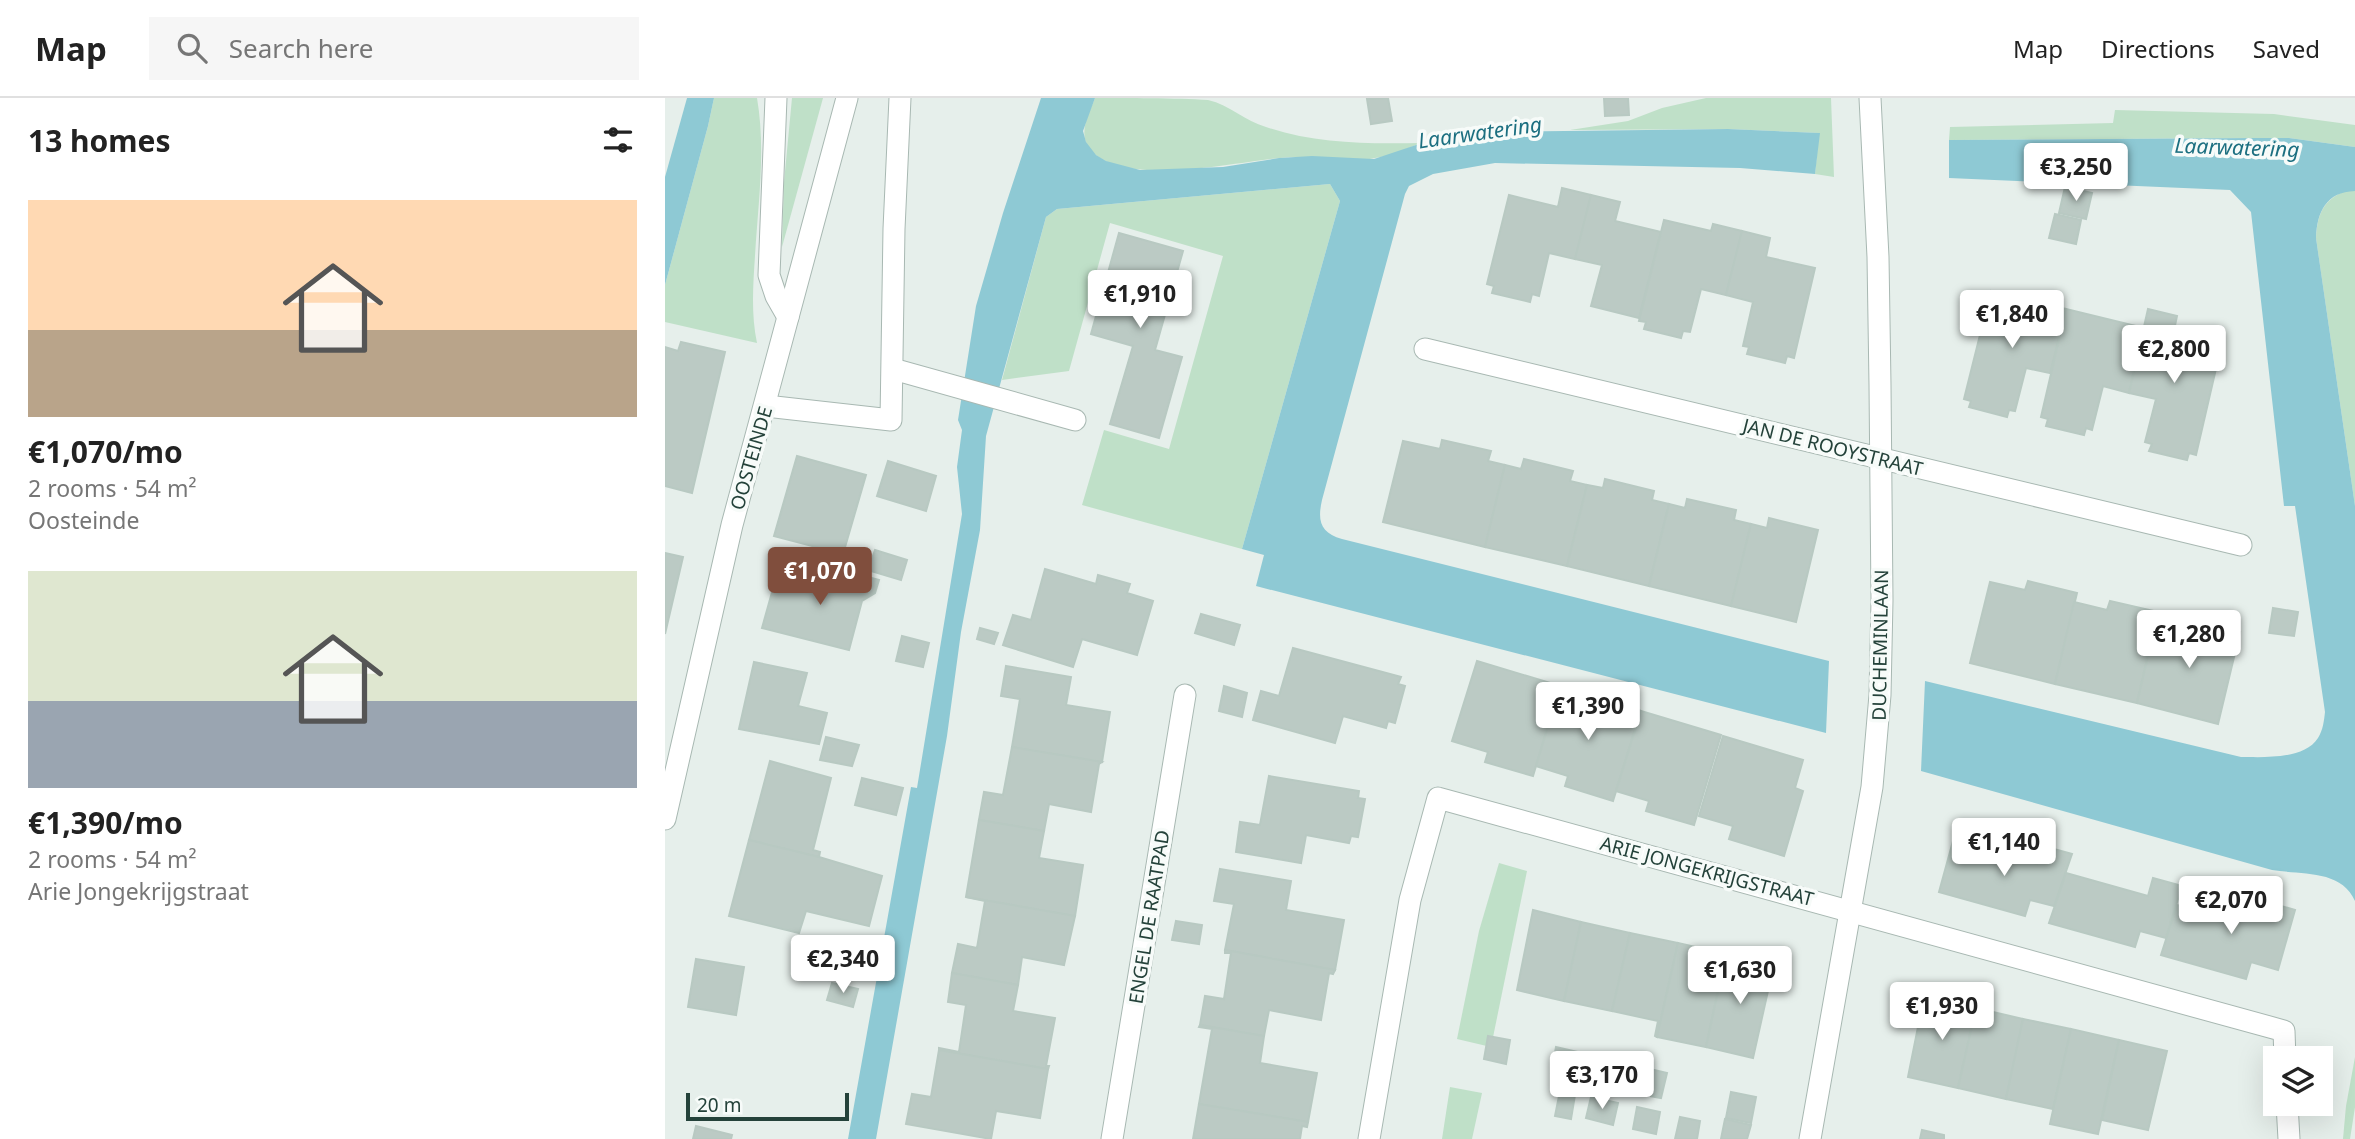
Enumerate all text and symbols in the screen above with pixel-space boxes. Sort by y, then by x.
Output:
search box [149,17,639,80]
text: Map [35,26,107,71]
icon: search [173,29,211,67]
text: Search here [229,30,373,66]
text: Map [2013,32,2063,65]
text: Directions [2101,32,2215,65]
text: Saved [2253,32,2320,65]
water label: Laarwatering [1416,109,1544,155]
text: 13 homes [28,120,171,161]
icon: filters [599,121,637,159]
water label: Laarwatering [2174,131,2300,163]
pin: €3,250 [2019,144,2133,203]
text: €3,250 [2040,150,2112,182]
icon: home [270,245,396,371]
pin: €1,910 [1083,271,1197,330]
text: €1,910 [1104,277,1176,309]
pin: €1,840 [1955,290,2069,350]
text: €1,840 [1976,297,2048,329]
pin: €2,800 [2117,326,2231,385]
text: €2,800 [2138,332,2210,364]
street label: OOSTEINDE [724,403,778,513]
street label: JAN DE ROOYSTRAAT [1738,412,1926,482]
text: €1,070/mo [28,431,183,472]
text: 2 rooms · 54 m² [28,472,197,504]
text: Oosteinde [28,504,139,536]
pin: €1,070 [763,547,877,607]
text: €1,070 [784,554,856,586]
street label: DUCHEMINLAAN [1866,569,1894,721]
pin: €1,280 [2132,610,2246,670]
icon: home [270,616,396,742]
text: €1,280 [2153,617,2225,649]
pin: €1,390 [1531,682,1645,742]
text: €1,390 [1552,689,1624,721]
text: €1,390/mo [28,802,183,843]
pin: €1,140 [1947,818,2061,878]
text: €1,140 [1968,825,2040,857]
street label: ENGEL DE RAATPAD [1122,828,1176,1006]
street label: ARIE JONGEKRIJGSTRAAT [1597,830,1817,912]
text: 2 rooms · 54 m² [28,843,197,875]
text: Arie Jongekrijgstraat [28,875,249,907]
pin: €2,070 [2174,876,2288,936]
text: €2,070 [2195,883,2267,915]
pin: €2,340 [786,936,900,995]
text: €2,340 [807,942,879,974]
pin: €1,630 [1683,946,1797,1006]
text: €1,630 [1704,953,1776,985]
pin: €1,930 [1885,982,1999,1042]
text: €1,930 [1906,989,1978,1021]
map controls [2263,1046,2333,1116]
button: layers [2263,1046,2333,1116]
pin: €3,170 [1545,1052,1659,1111]
text: €3,170 [1566,1058,1638,1090]
scale bar [686,1090,849,1122]
text: 20 m [697,1092,741,1118]

